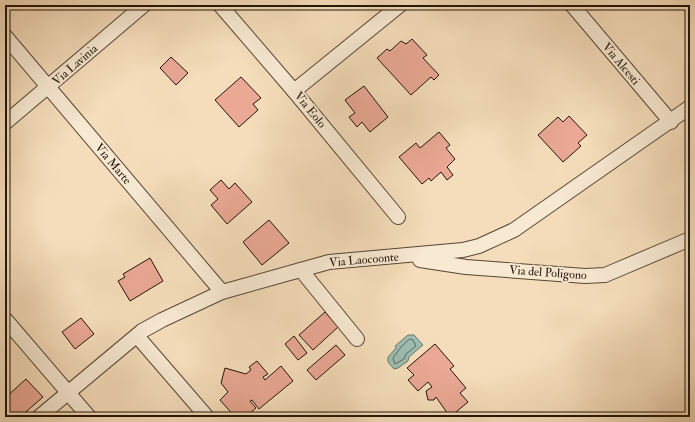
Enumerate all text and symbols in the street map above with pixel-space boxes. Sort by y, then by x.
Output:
street label: Via Alcesti [599,40,643,88]
street label: Via Lavinia [49,41,102,89]
street label: Via Eolo [291,89,329,131]
street label: Via Marte [92,140,134,188]
street label: Via Laocoonte [329,249,399,271]
street label: Via del Poligono [509,263,588,283]

